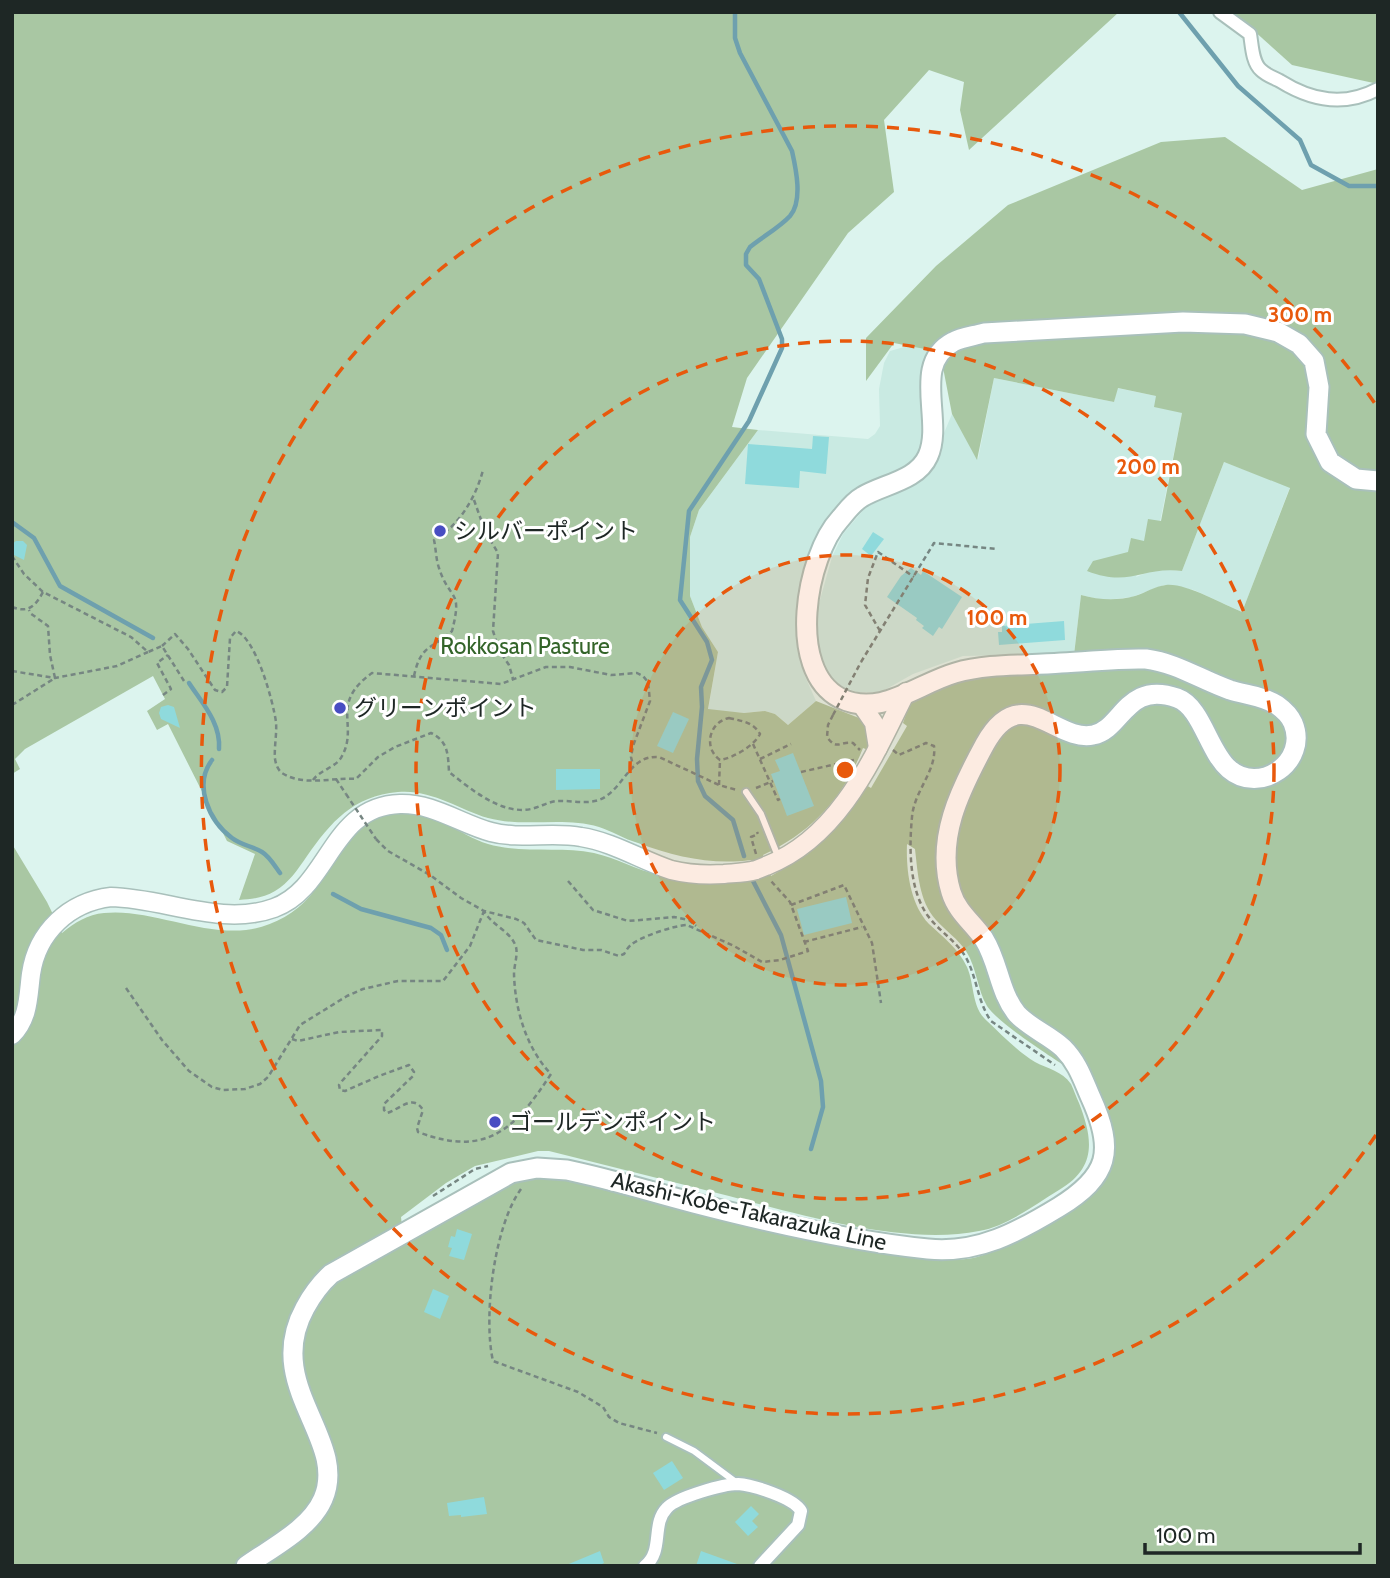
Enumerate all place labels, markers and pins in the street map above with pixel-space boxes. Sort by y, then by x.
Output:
place label: シルバーポイント [454,517,638,545]
marker: シルバーポイント [432,523,448,539]
place label: グリーンポイント [354,694,537,722]
marker: グリーンポイント [332,700,348,716]
centre of rings [833,758,857,782]
place label: ゴールデンポイント [509,1108,716,1136]
marker: ゴールデンポイント [487,1114,503,1130]

